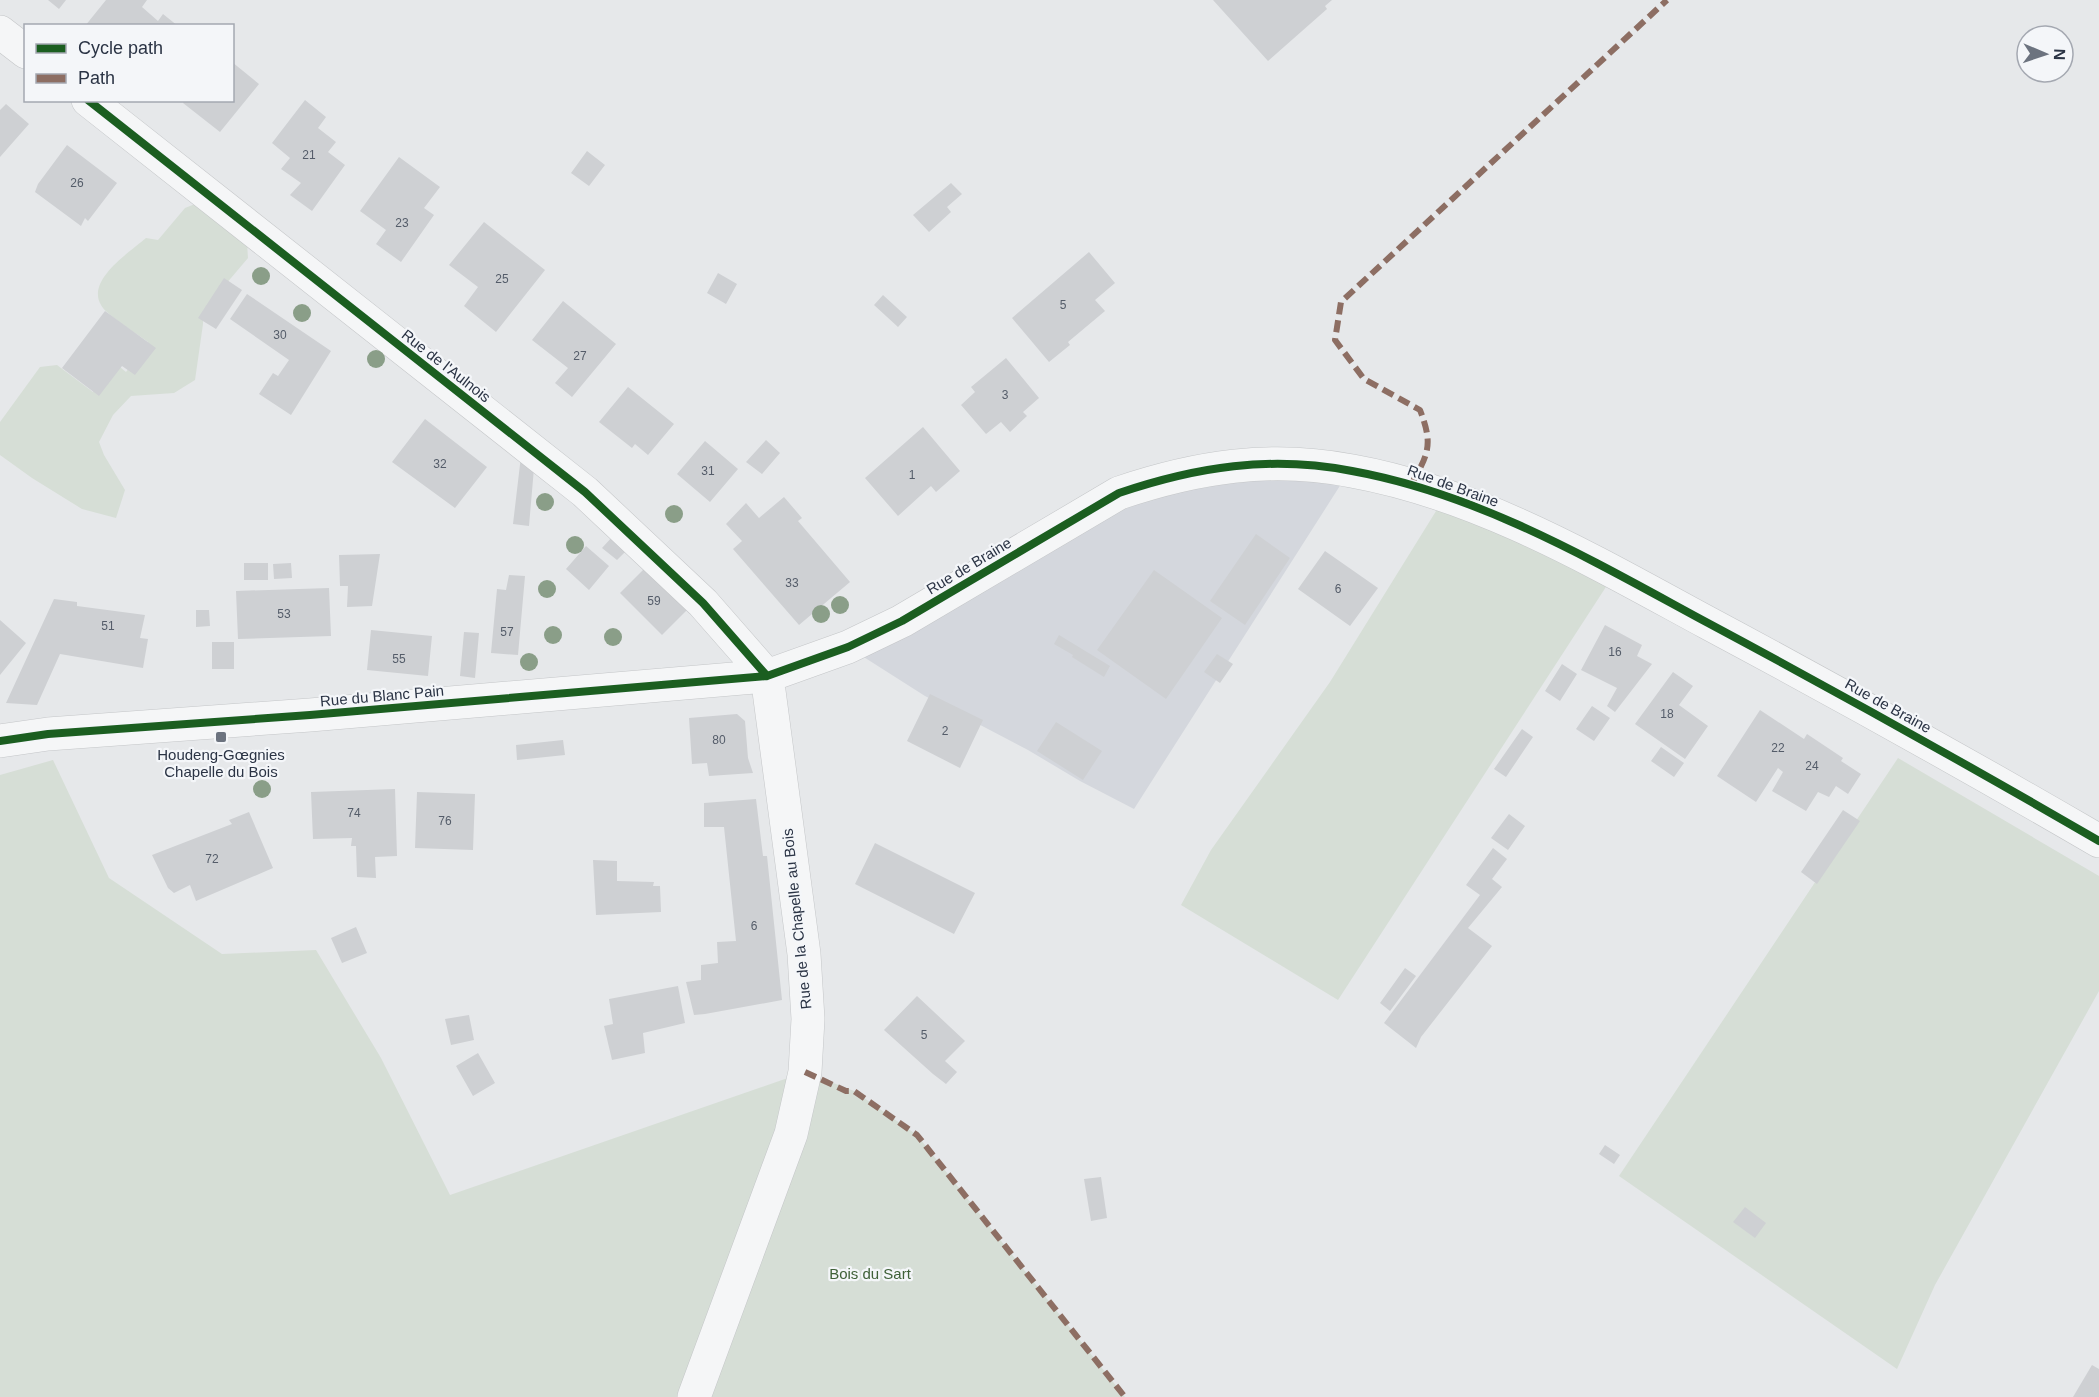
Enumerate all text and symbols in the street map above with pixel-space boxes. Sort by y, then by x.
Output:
legend [24,24,234,102]
north arrow [2015,24,2075,84]
text: Cycle path [78,38,163,58]
text: N [2051,48,2068,61]
text: Path [78,68,115,88]
house number: 21 [302,148,316,162]
house number: 26 [70,176,84,190]
house number: 23 [395,216,409,230]
house number: 25 [495,272,509,286]
house number: 5 [1060,298,1067,312]
street label: Rue de l'Aulnois [399,326,494,406]
house number: 30 [273,328,287,342]
house number: 27 [573,349,587,363]
house number: 3 [1002,388,1009,402]
house number: 32 [433,457,447,471]
street label: Rue de Braine [1405,461,1501,510]
house number: 31 [701,464,715,478]
house number: 1 [909,468,916,482]
street label: Rue de Braine [923,534,1014,598]
house number: 33 [785,576,799,590]
house number: 6 [1335,582,1342,596]
house number: 59 [647,594,661,608]
house number: 53 [277,607,291,621]
house number: 51 [101,619,115,633]
house number: 57 [500,625,514,639]
house number: 16 [1608,645,1622,659]
house number: 55 [392,652,406,666]
street label: Rue de Braine [1842,675,1934,736]
street label: Rue du Blanc Pain [319,682,445,709]
house number: 18 [1660,707,1674,721]
house number: 2 [942,724,949,738]
marker: Houdeng-Gœgnies Chapelle du Bois [214,730,228,744]
house number: 80 [712,733,726,747]
house number: 22 [1771,741,1785,755]
place label: Houdeng-Gœgnies Chapelle du Bois [157,746,285,780]
house number: 24 [1805,759,1819,773]
house number: 74 [347,806,361,820]
house number: 76 [438,814,452,828]
street label: Rue de la Chapelle au Bois [779,828,814,1010]
house number: 72 [205,852,219,866]
house number: 6 [751,919,758,933]
house number: 5 [921,1028,928,1042]
park label: Bois du Sart [829,1265,912,1282]

